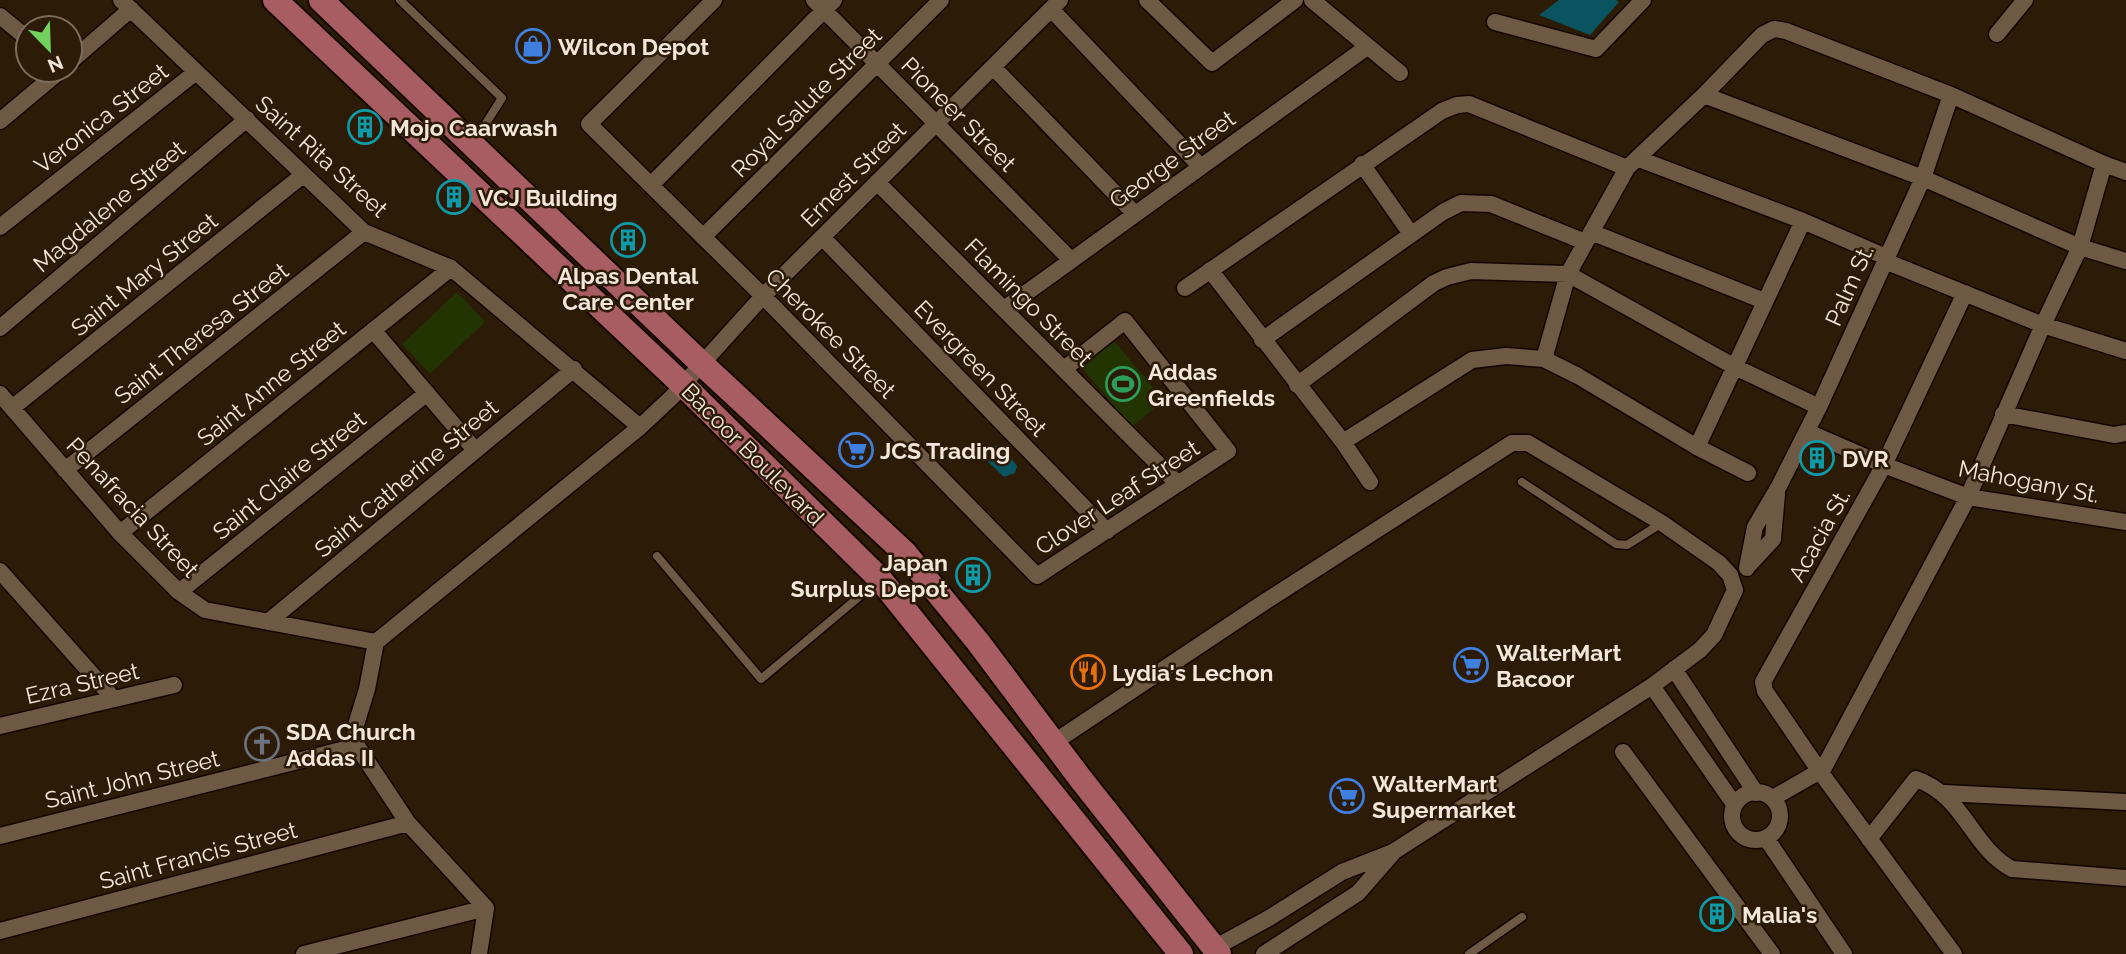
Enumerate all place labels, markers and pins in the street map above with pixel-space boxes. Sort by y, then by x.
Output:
shop icon: Wilcon Depot [514,27,552,65]
place label: Wilcon Depot [558,33,709,60]
building icon: Mojo Caarwash [346,108,384,146]
place label: Mojo Caarwash [390,114,558,141]
building icon: VCJ Building [435,178,473,216]
place label: VCJ Building [478,184,618,211]
building icon: Alpas Dental Care Center [609,221,647,259]
place label: Alpas Dental Care Center [558,262,699,315]
place label: Addas Greenfields [1148,358,1275,411]
sports icon: Addas Greenfields [1104,365,1142,403]
supermarket icon: JCS Trading [837,431,875,469]
place label: JCS Trading [880,437,1010,464]
building icon: DVR [1798,439,1836,477]
place label: DVR [1842,445,1889,472]
place label: Japan Surplus Depot [790,549,948,602]
building icon: Japan Surplus Depot [954,556,992,594]
place label: WalterMart Bacoor [1496,639,1621,692]
supermarket icon: WalterMart Bacoor [1452,646,1490,684]
restaurant icon: Lydia's Lechon [1069,653,1107,691]
place label: Lydia's Lechon [1112,659,1274,686]
place label: SDA Church Addas II [286,718,416,771]
church icon: SDA Church Addas II [243,725,281,763]
place label: WalterMart Supermarket [1372,770,1516,823]
supermarket icon: WalterMart Supermarket [1328,777,1366,815]
building icon: Malia's [1698,895,1736,933]
place label: Malia's [1742,901,1817,928]

